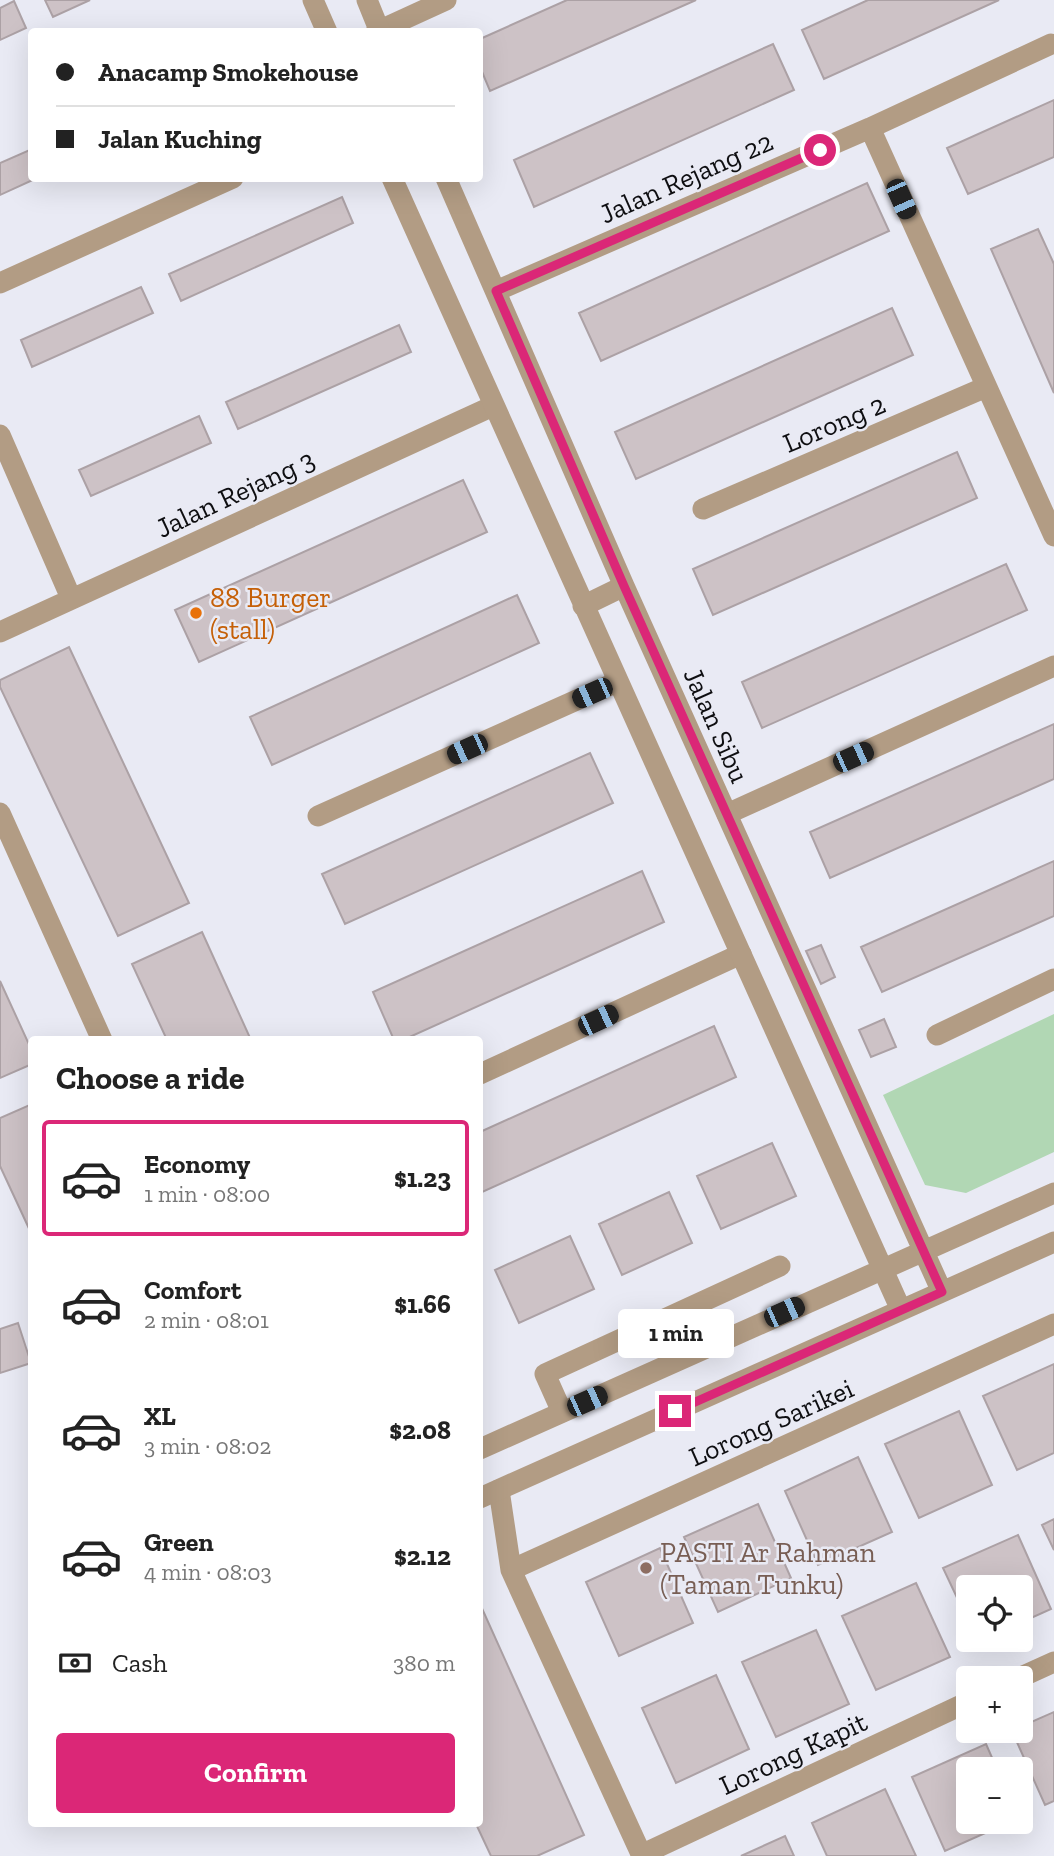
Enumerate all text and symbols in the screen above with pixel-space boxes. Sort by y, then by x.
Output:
text: Anacamp Smokehouse [98,56,358,88]
text: Jalan Kuching [98,123,262,155]
street label: Jalan Rejang 22 [594,125,778,230]
route start [804,134,836,166]
car [883,176,920,222]
street label: Lorong 2 [778,387,890,460]
street label: Jalan Rejang 3 [151,442,320,545]
place label: 88 Burger (stall) [210,581,331,646]
marker: 88 Burger (stall) [188,605,204,621]
street label: Jalan Sibu [677,663,757,788]
car [569,675,616,711]
car [444,731,491,767]
car [830,739,877,775]
car [575,1002,622,1038]
text: Choose a ride [56,1059,244,1097]
icon: car [60,1147,123,1210]
text: Economy [144,1148,250,1180]
text: $1.23 [394,1162,451,1194]
text: 1 min · 08:00 [144,1180,270,1208]
icon: car [60,1273,123,1336]
text: Comfort [144,1274,241,1306]
text: $1.66 [394,1288,451,1320]
car [761,1294,808,1330]
text: 2 min · 08:01 [144,1306,269,1334]
callout: 1 min [617,1310,733,1358]
text: 1 min [649,1319,703,1347]
street label: Lorong Sarikei [684,1371,859,1473]
car [564,1383,611,1419]
route end [659,1395,691,1427]
icon: car [60,1399,123,1462]
text: XL [144,1400,176,1432]
text: $2.08 [389,1414,451,1446]
text: 3 min · 08:02 [144,1432,271,1460]
icon: car [60,1525,123,1588]
text: Green [144,1526,214,1558]
place label: PASTI Ar Rahman (Taman Tunku) [660,1536,876,1601]
text: $2.12 [394,1540,451,1572]
text: 4 min · 08:03 [144,1558,272,1586]
marker: PASTI Ar Rahman (Taman Tunku) [638,1560,654,1576]
map controls [956,1575,1033,1834]
button: locate [956,1575,1033,1652]
icon: cash [56,1644,94,1682]
text: Cash [112,1647,167,1679]
text: 380 m [393,1649,455,1677]
button: + [956,1666,1033,1743]
street label: Lorong Kapit [714,1705,873,1802]
button: Confirm [56,1733,455,1813]
button: − [956,1757,1033,1834]

